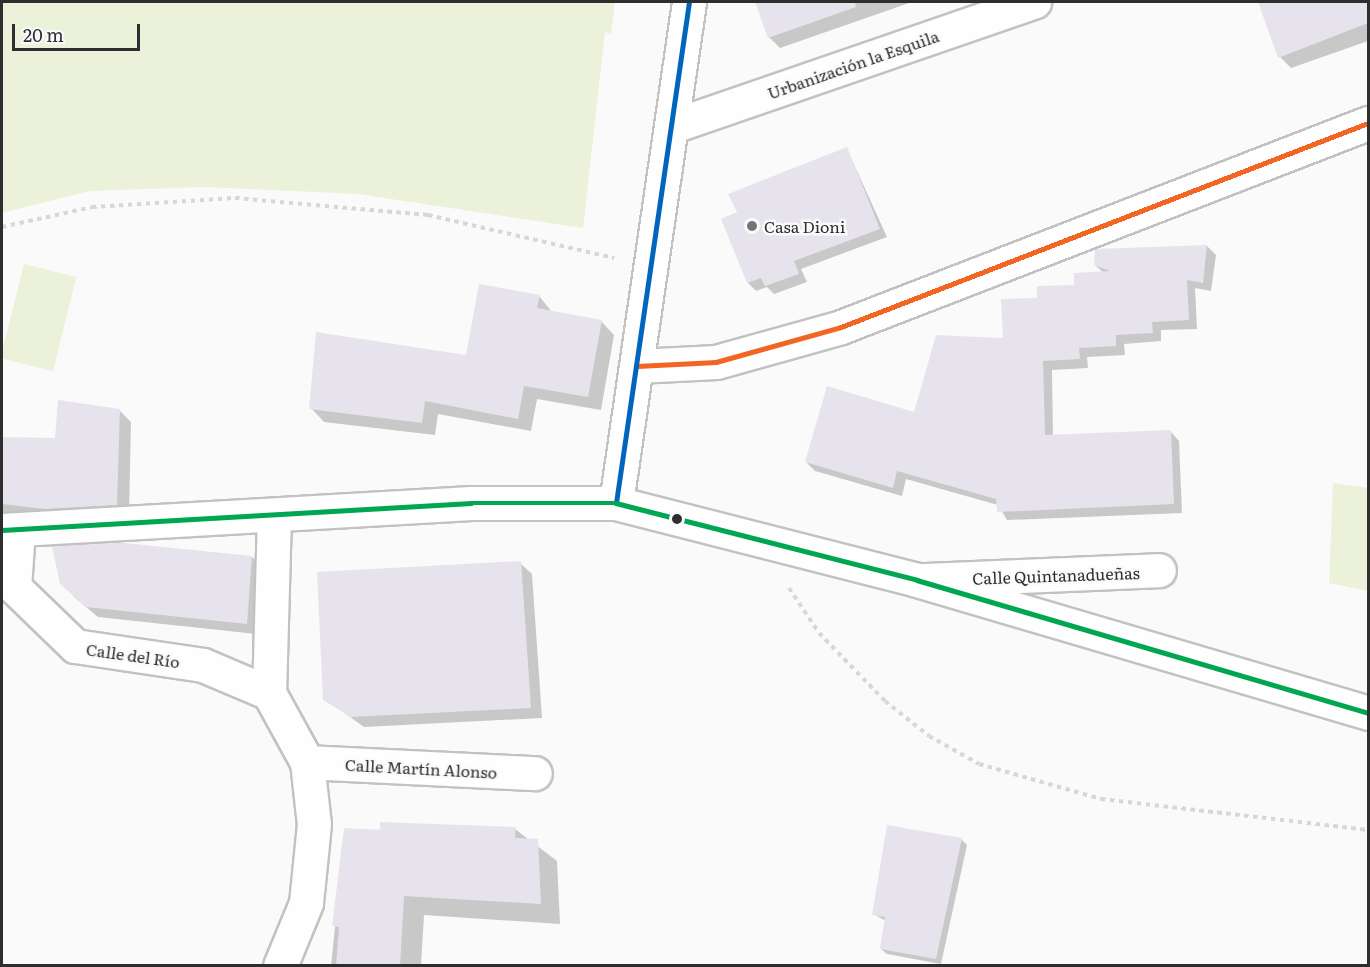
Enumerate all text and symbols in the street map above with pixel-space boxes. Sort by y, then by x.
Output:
scale bar [15,12,142,50]
text: 20 m [23,21,64,48]
street label: Urbanización la Esquila [765,26,941,102]
place label: Casa Dioni [764,216,845,236]
marker: Casa Dioni [745,219,759,233]
unlabelled marker [671,513,683,525]
street label: Calle Quintanadueñas [972,562,1140,588]
street label: Calle del Río [85,639,181,671]
street label: Calle Martín Alonso [344,754,498,782]

